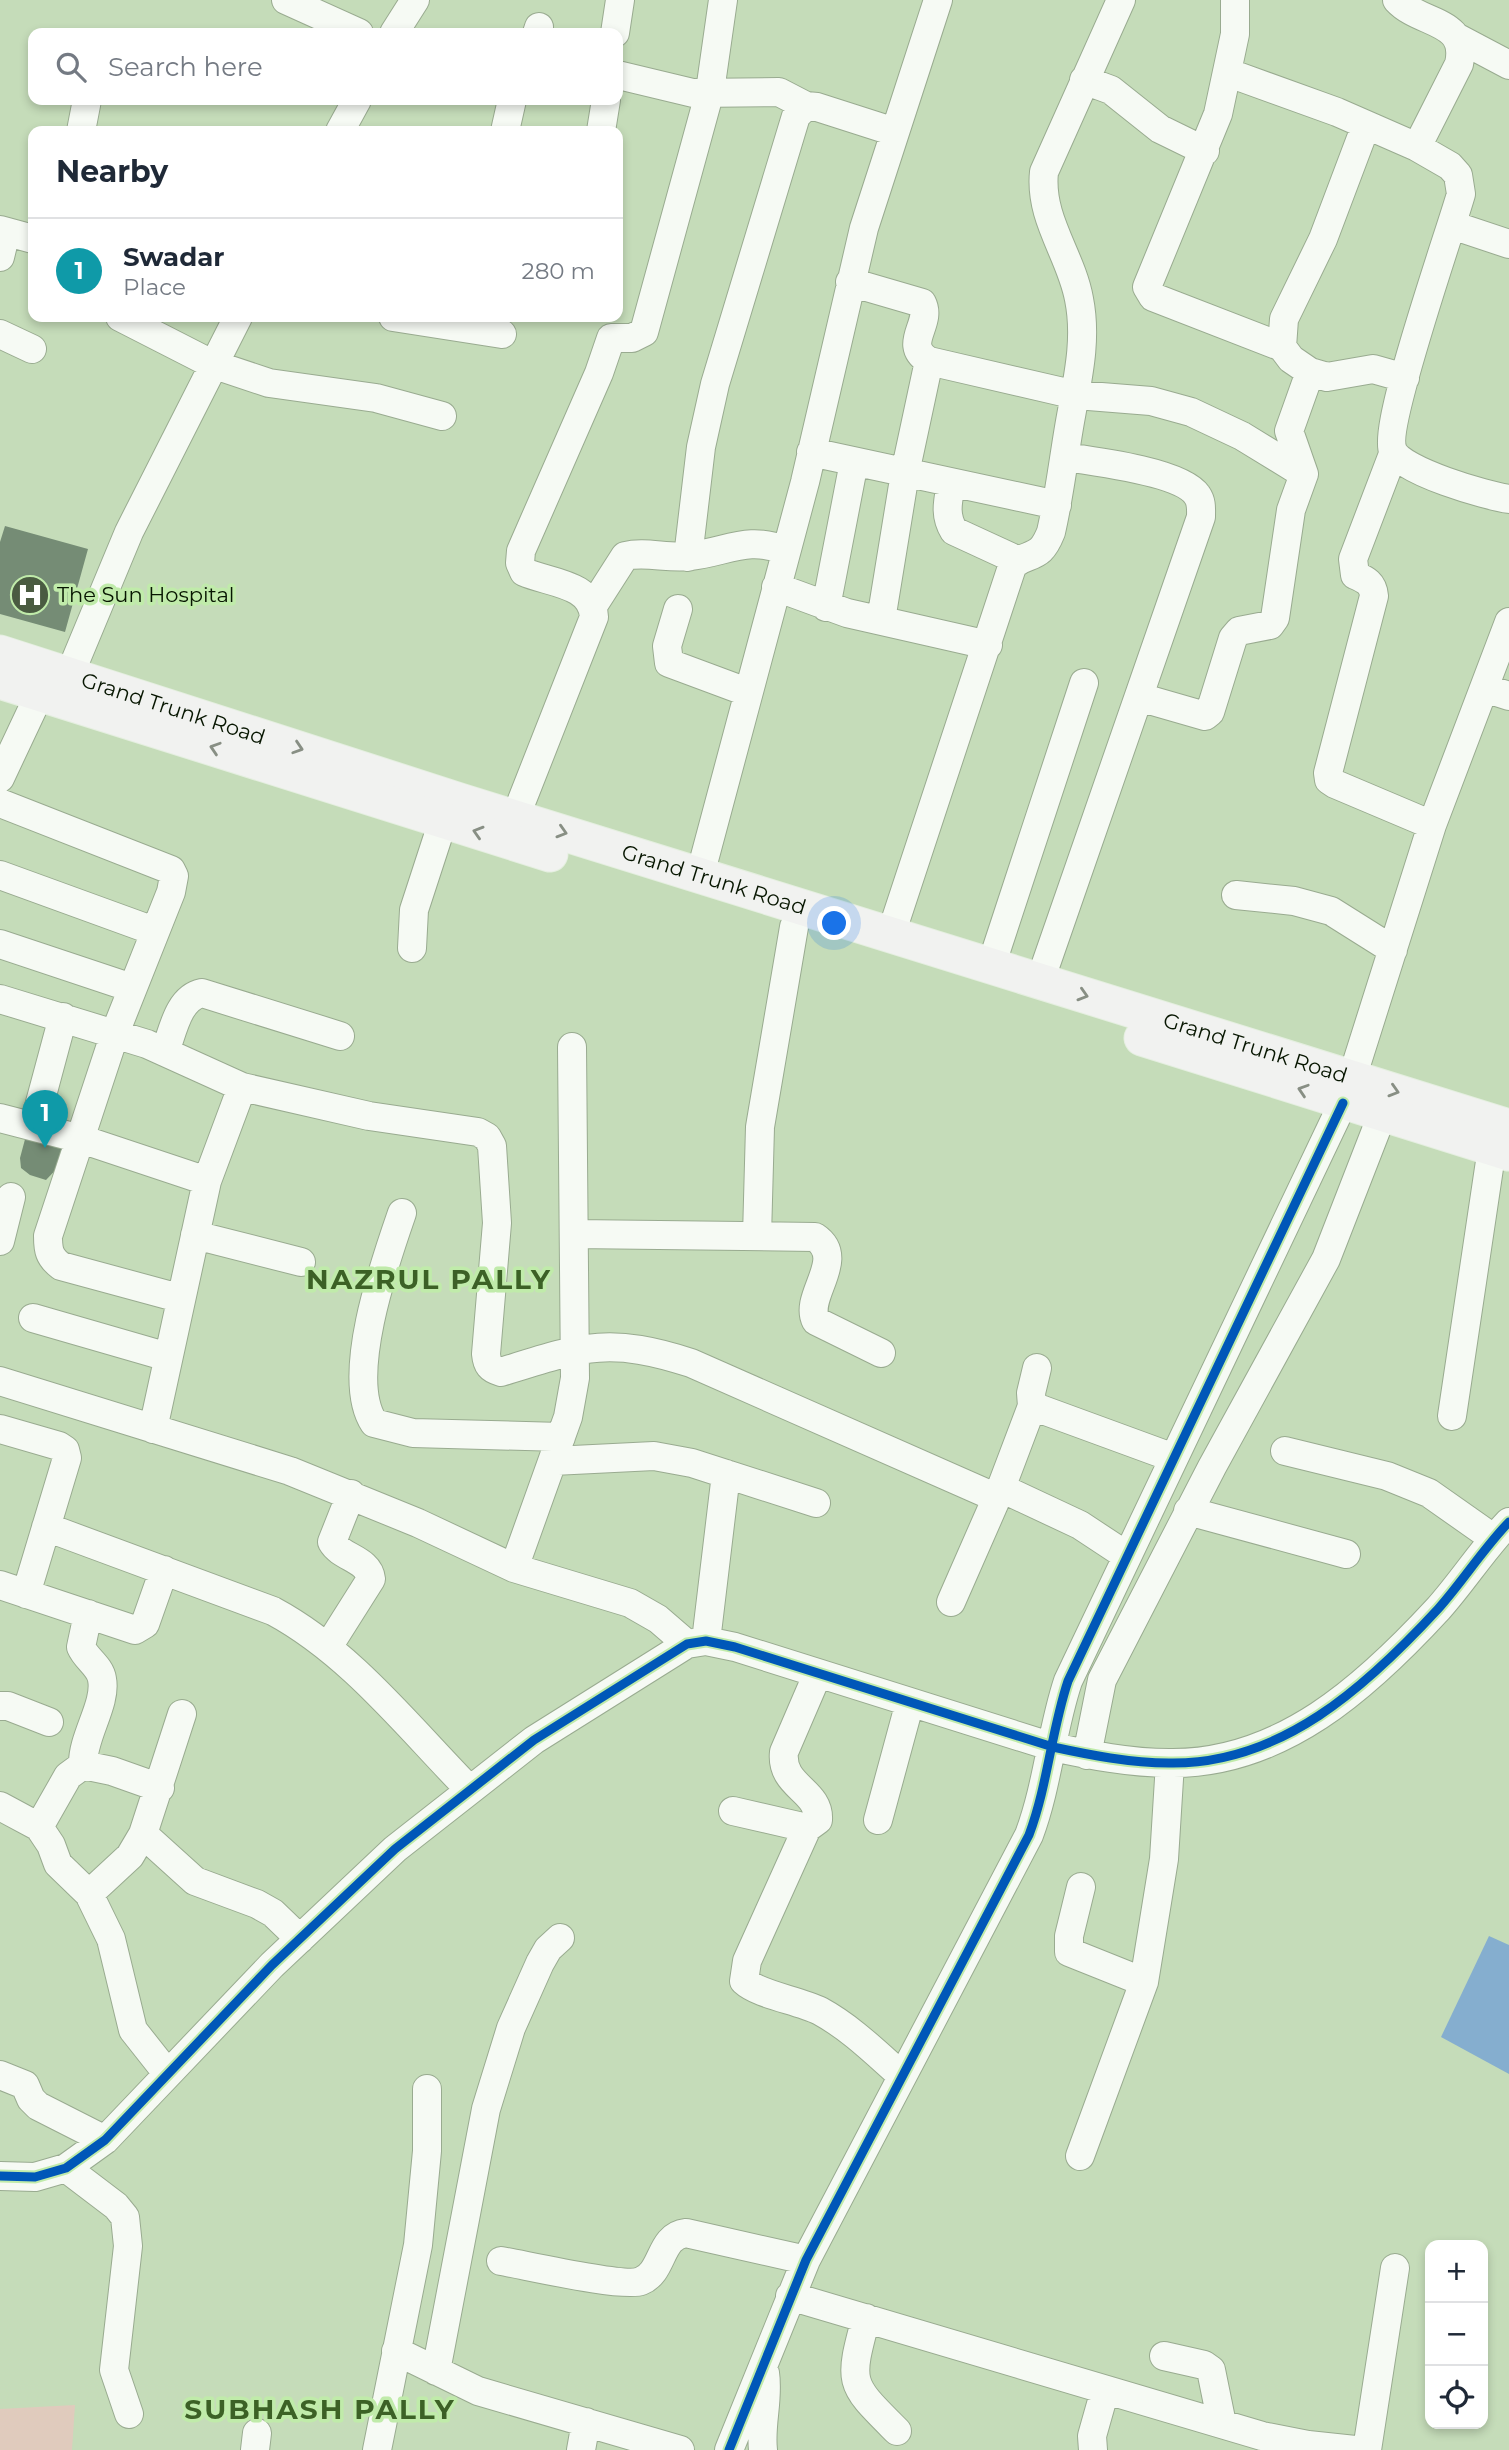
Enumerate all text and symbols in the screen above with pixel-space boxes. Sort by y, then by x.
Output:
search box [28,28,623,105]
icon: search [52,48,90,86]
text: Search here [108,51,263,83]
text: Nearby [56,153,168,190]
text: Swadar [123,241,225,273]
text: 1 [74,257,84,285]
text: 280 m [522,257,595,285]
text: Place [123,273,186,301]
hospital icon: The Sun Hospital [9,574,51,616]
place label: The Sun Hospital [57,582,235,607]
street label: Grand Trunk Road [78,667,268,750]
one-way arrow [292,740,304,755]
one-way arrow [209,742,221,756]
one-way arrow [556,824,568,839]
one-way arrow [472,826,484,841]
street label: Grand Trunk Road [619,839,809,920]
your location [817,906,851,940]
one-way arrow [1076,987,1089,1001]
street label: Grand Trunk Road [1160,1007,1351,1088]
one-way arrow [1388,1083,1400,1098]
one-way arrow [1297,1084,1309,1099]
pin: 1 [22,1090,68,1148]
district label: NAZRUL PALLY [306,1262,552,1296]
map controls [1425,2240,1488,2429]
button: + [1425,2240,1488,2303]
button: − [1425,2303,1488,2366]
button: locate [1425,2366,1488,2429]
district label: SUBHASH PALLY [184,2392,456,2426]

